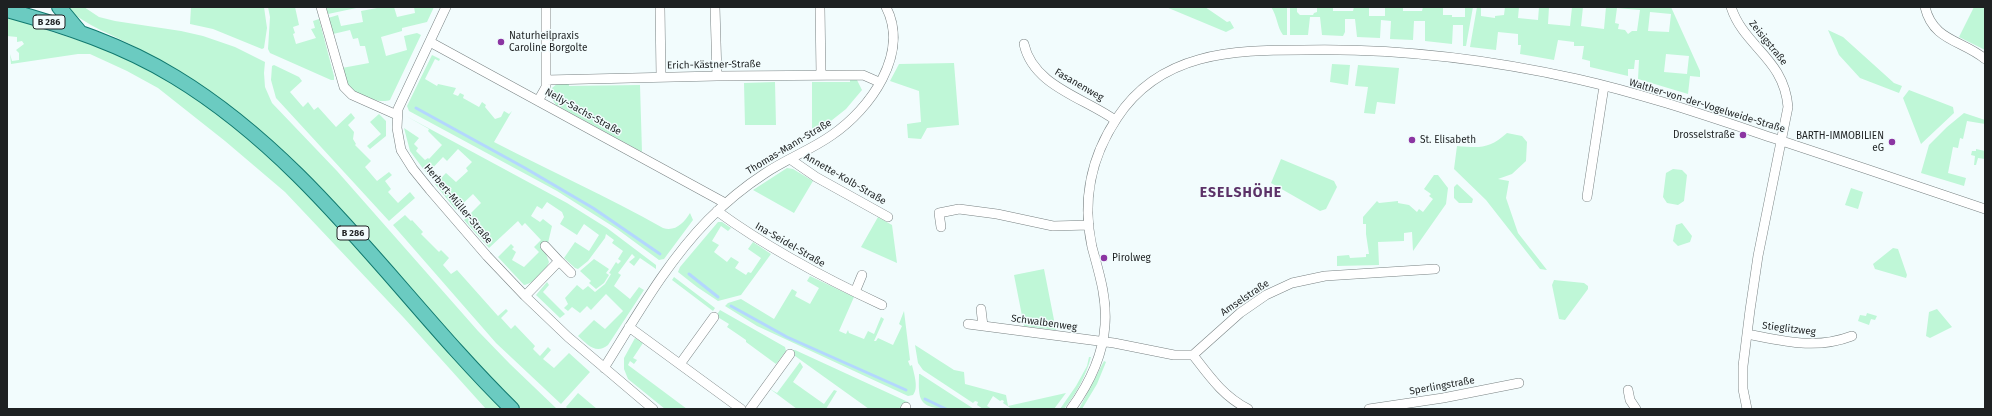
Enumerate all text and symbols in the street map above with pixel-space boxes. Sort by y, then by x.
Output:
road number: B 286 [33,15,65,29]
street label: Zeisigstraße [1746,18,1790,68]
place label: Naturheilpraxis Caroline Borgolte [509,30,587,54]
marker: Naturheilpraxis Caroline Borgolte [496,37,506,47]
street label: Erich-Kästner-Straße [667,58,761,72]
street label: Fasanenweg [1052,66,1106,104]
street label: Walther-von-der-Vogelweide-Straße [1628,77,1786,135]
street label: Nelly-Sachs-Straße [543,86,623,138]
street label: Thomas-Mann-Straße [744,117,834,177]
place label: Drosselstraße [1673,129,1735,141]
marker: Drosselstraße [1738,130,1748,140]
place label: BARTH-IMMOBILIEN eG [1796,130,1884,154]
place label: St. Elisabeth [1420,134,1476,146]
marker: St. Elisabeth [1407,135,1417,145]
marker: BARTH-IMMOBILIEN eG [1887,137,1897,147]
street label: Annette-Kolb-Straße [802,151,888,207]
street label: Herbert-Müller-Straße [421,162,495,246]
district label: ESELSHÖHE [1200,185,1282,201]
street label: Ina-Seidel-Straße [753,220,827,270]
road number: B 286 [337,226,369,240]
place label: Pirolweg [1112,252,1151,264]
marker: Pirolweg [1099,253,1109,263]
street label: Amselstraße [1218,277,1272,319]
street label: Schwalbenweg [1010,312,1078,334]
street label: Stieglitzweg [1761,320,1817,338]
street label: Sperlingstraße [1408,374,1476,398]

